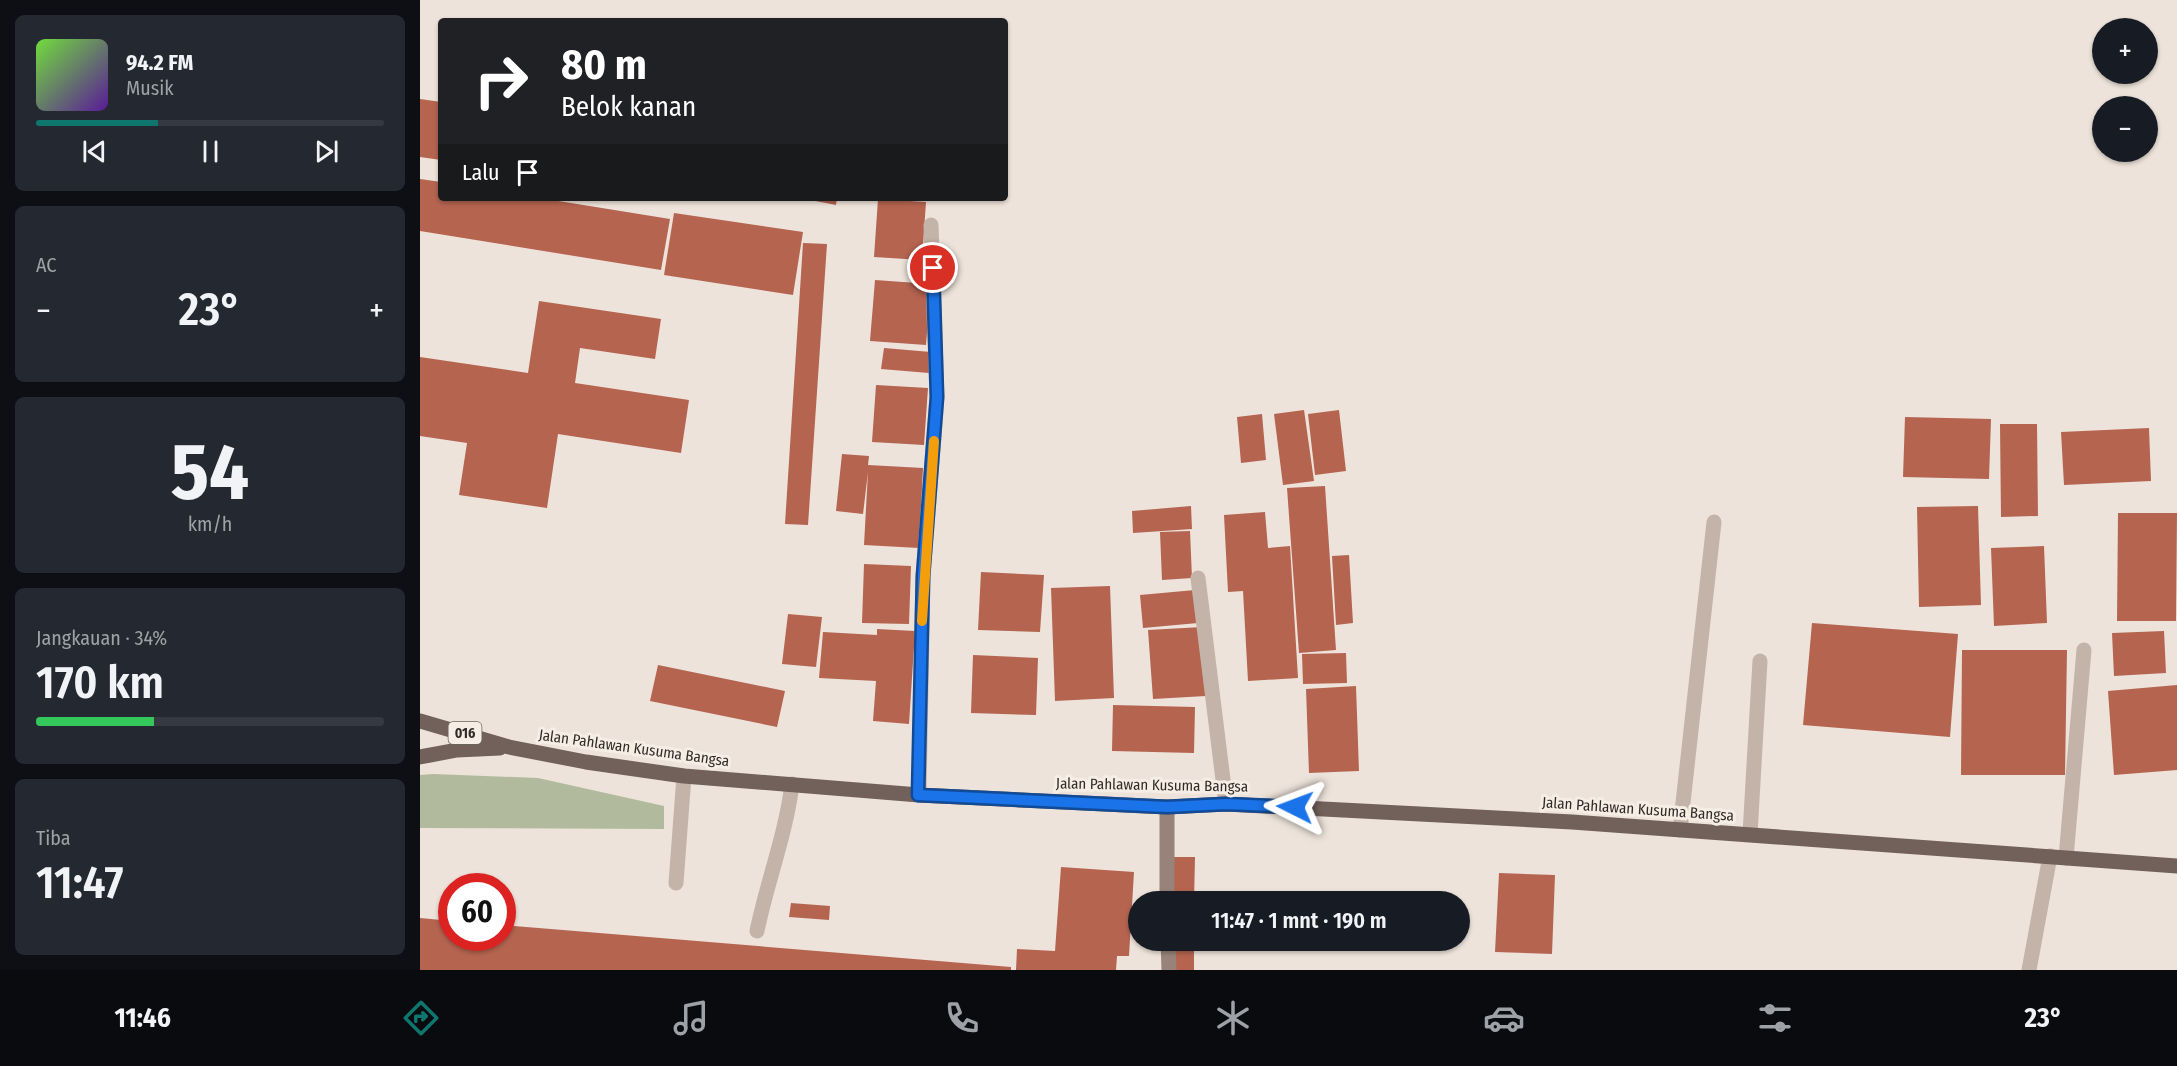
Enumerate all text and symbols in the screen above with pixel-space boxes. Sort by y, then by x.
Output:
map controls [2092,18,2158,162]
button: + [2092,18,2158,84]
text: 80 m [561,40,647,90]
icon: right [462,42,540,120]
text: 94.2 FM [126,49,193,76]
text: Musik [126,76,174,100]
text: Belok kanan [561,91,696,123]
button: − [2092,96,2158,162]
icon: previous [78,135,111,168]
icon: pause [194,135,227,168]
icon: next [310,135,343,168]
icon: arrive [511,156,544,189]
text: Lalu [462,159,499,186]
pin [907,242,958,293]
icon: arrive [916,251,949,284]
text: AC [36,253,56,277]
text: 23° [179,283,241,337]
text: − [36,291,51,331]
text: + [369,291,384,331]
text: 54 [171,426,249,520]
text: km/h [188,512,232,536]
text: Jangkauan · 34% [36,626,167,650]
text: 170 km [36,656,164,710]
road number: 016 [448,722,482,744]
street label: Jalan Pahlawan Kusuma Bangsa [538,726,730,770]
street label: Jalan Pahlawan Kusuma Bangsa [1056,774,1248,796]
position arrow [1263,775,1327,839]
street label: Jalan Pahlawan Kusuma Bangsa [1541,793,1735,825]
text: Tiba [36,826,71,850]
text: 11:47 [36,856,123,910]
speed limit sign: 60 [438,873,516,951]
text: 11:47 · 1 mnt · 190 m [1211,907,1387,934]
icon: directions [400,997,442,1039]
icon: music [670,997,712,1039]
icon: phone [941,997,983,1039]
icon: climate [1212,997,1254,1039]
icon: car [1483,997,1525,1039]
icon: filters [1754,997,1796,1039]
text: 11:46 [114,1002,171,1034]
text: 23° [2025,1002,2063,1034]

